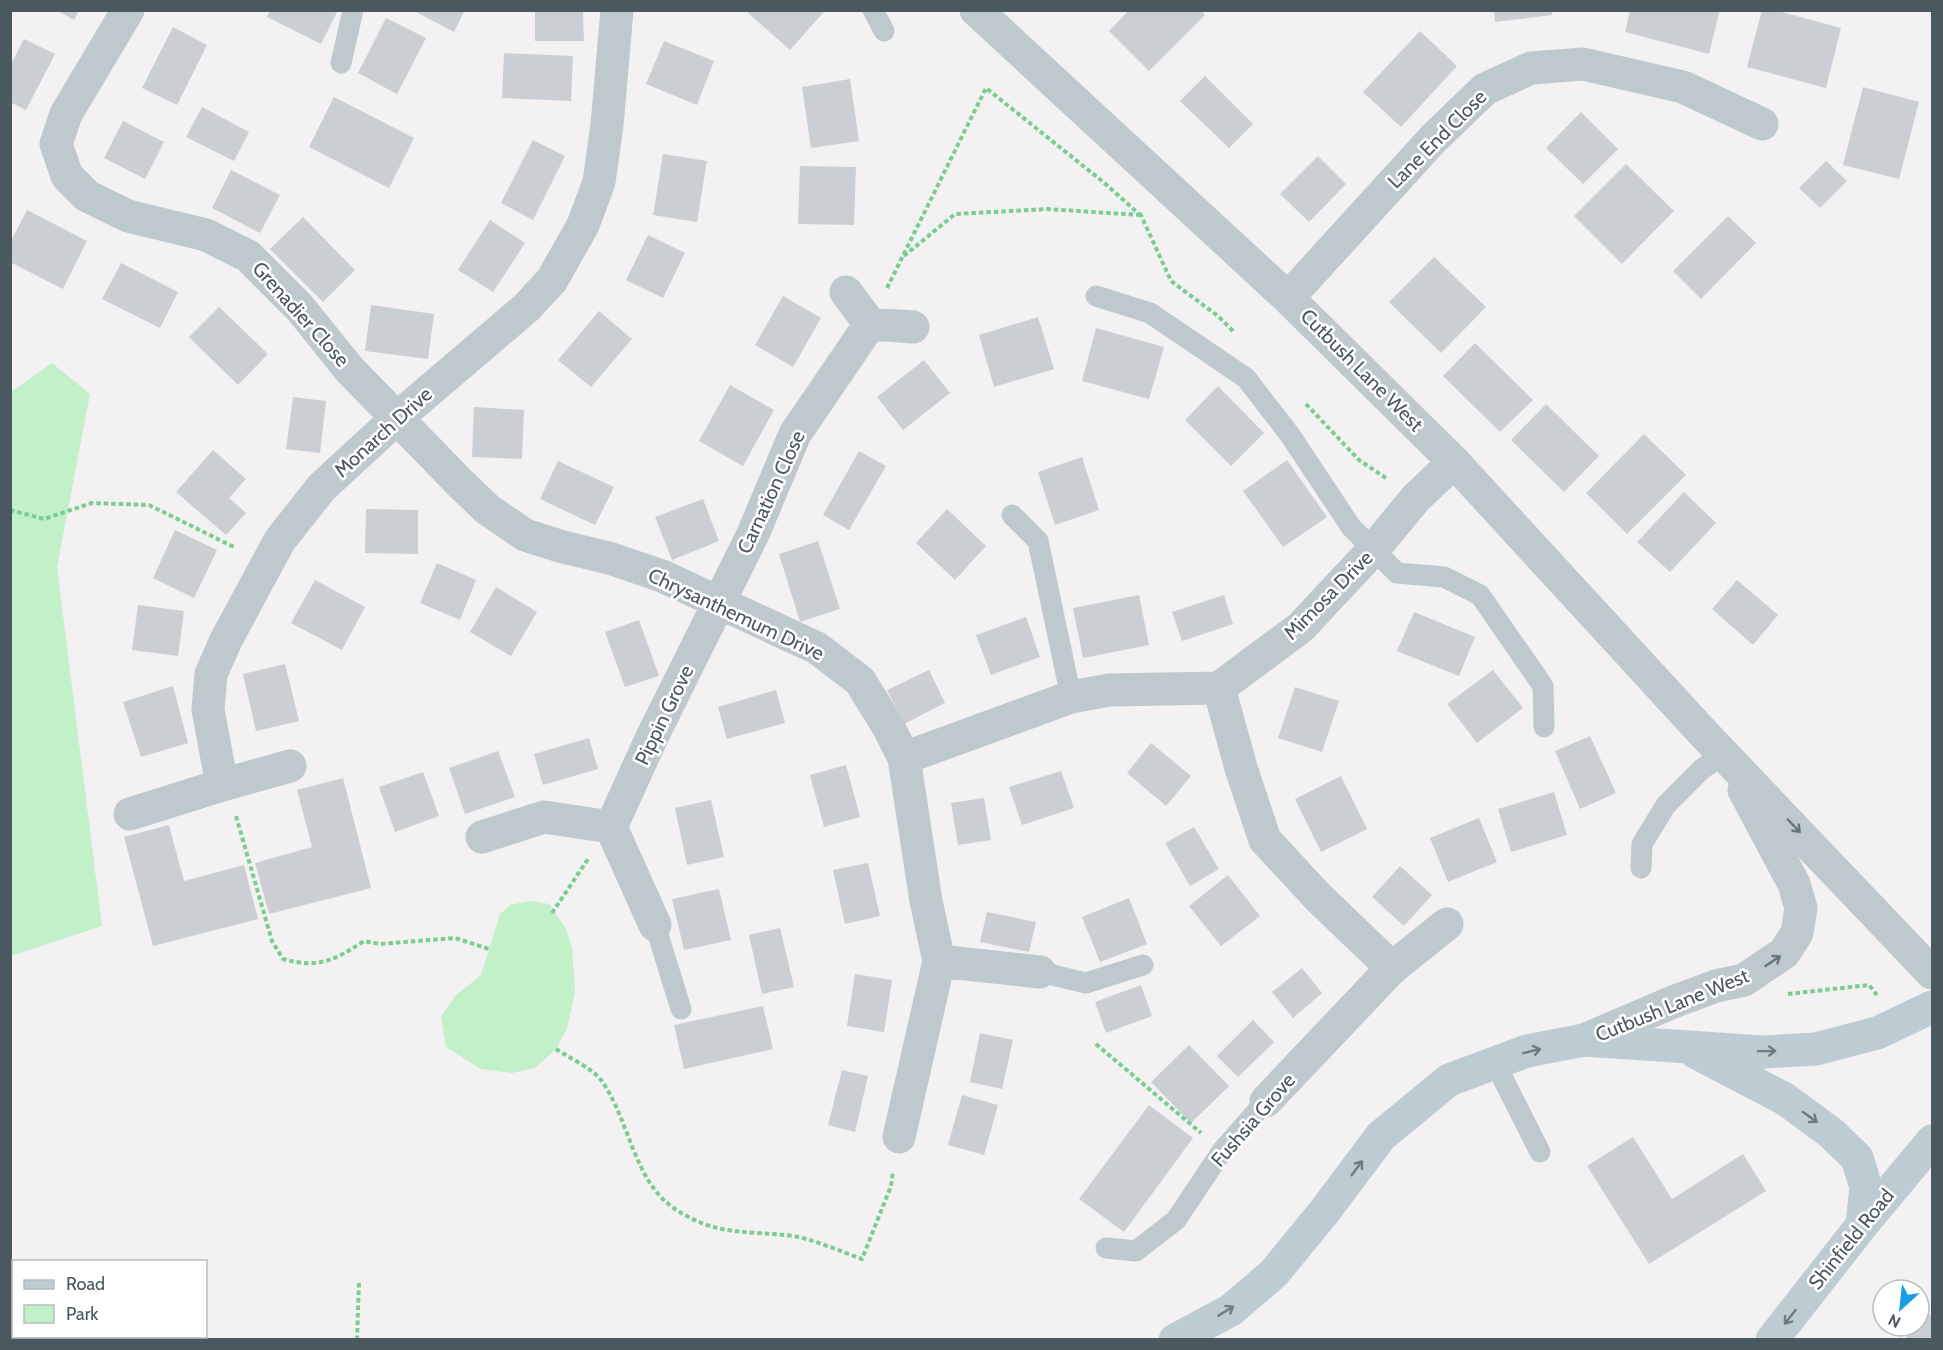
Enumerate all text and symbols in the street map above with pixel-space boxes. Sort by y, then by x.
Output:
street label: Lane End Close [1383,85,1491,193]
street label: Grenadier Close [247,256,355,372]
street label: Cutbush Lane West [1296,304,1428,436]
street label: Monarch Drive [329,382,437,482]
street label: Carnation Close [732,427,810,557]
street label: Mimosa Drive [1278,545,1378,645]
street label: Chrysanthemum Drive [644,563,828,665]
street label: Pippin Grove [630,661,698,769]
one-way arrow [1787,819,1801,834]
one-way arrow [1764,954,1781,967]
street label: Cutbush Lane West [1592,963,1752,1047]
one-way arrow [1522,1044,1541,1056]
one-way arrow [1757,1046,1777,1057]
street label: Fushsia Grove [1206,1068,1300,1172]
one-way arrow [1801,1111,1817,1123]
one-way arrow [1351,1161,1363,1177]
street label: Shinfield Road [1803,1184,1899,1294]
legend [12,1260,207,1338]
text: Road [66,1273,105,1295]
north arrow [1871,1278,1931,1338]
text: Park [66,1303,99,1325]
one-way arrow [1218,1305,1235,1318]
one-way arrow [1783,1308,1796,1324]
text: N [1885,1310,1904,1332]

